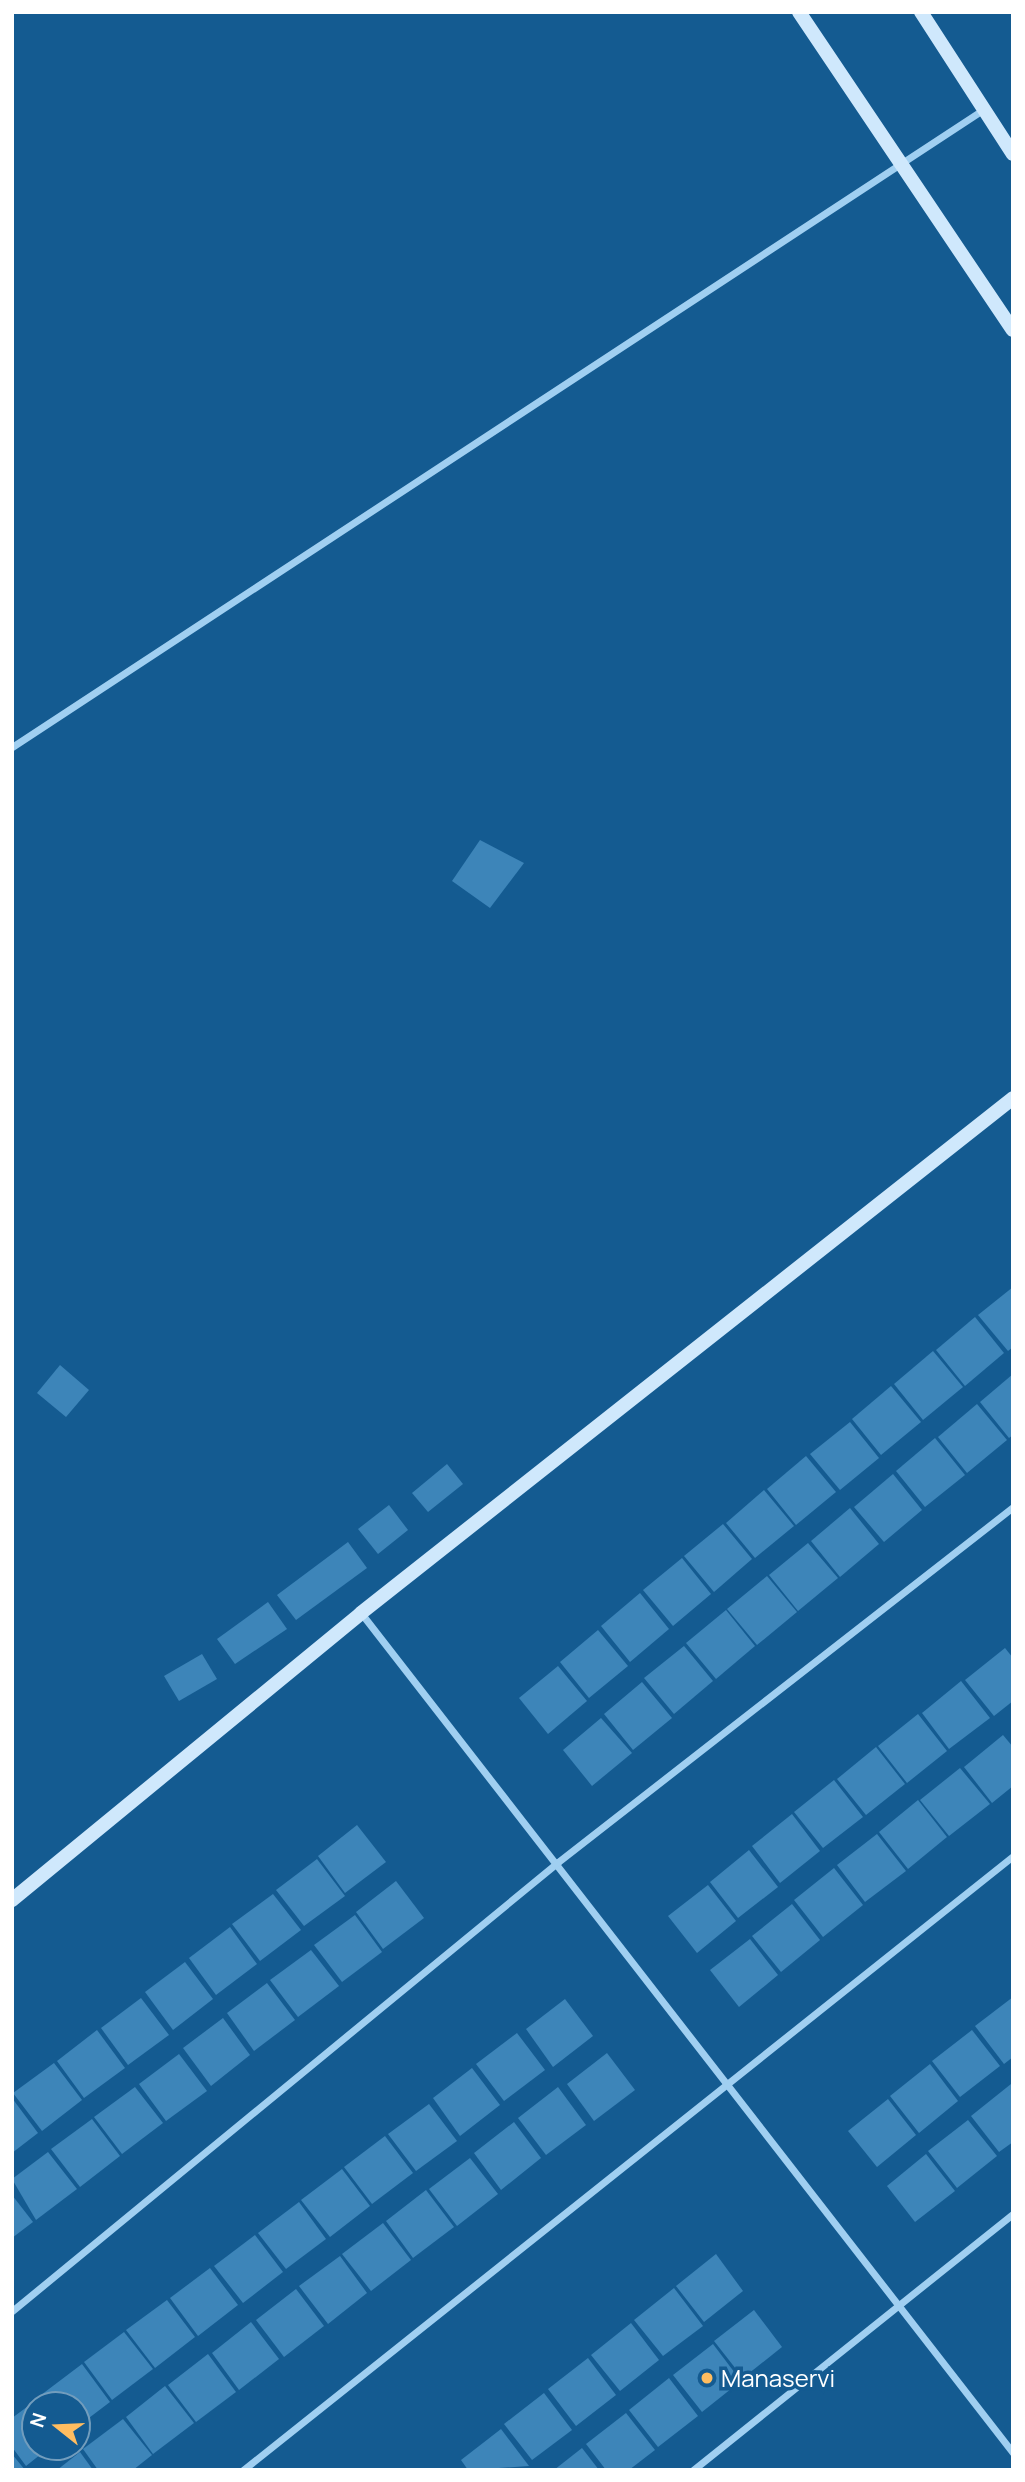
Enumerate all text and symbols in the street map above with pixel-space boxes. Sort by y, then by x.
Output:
place label: Manaservi [721,2364,835,2392]
marker: Manaservi [699,2370,715,2386]
north arrow [21,2391,91,2461]
text: N [23,2410,52,2431]

